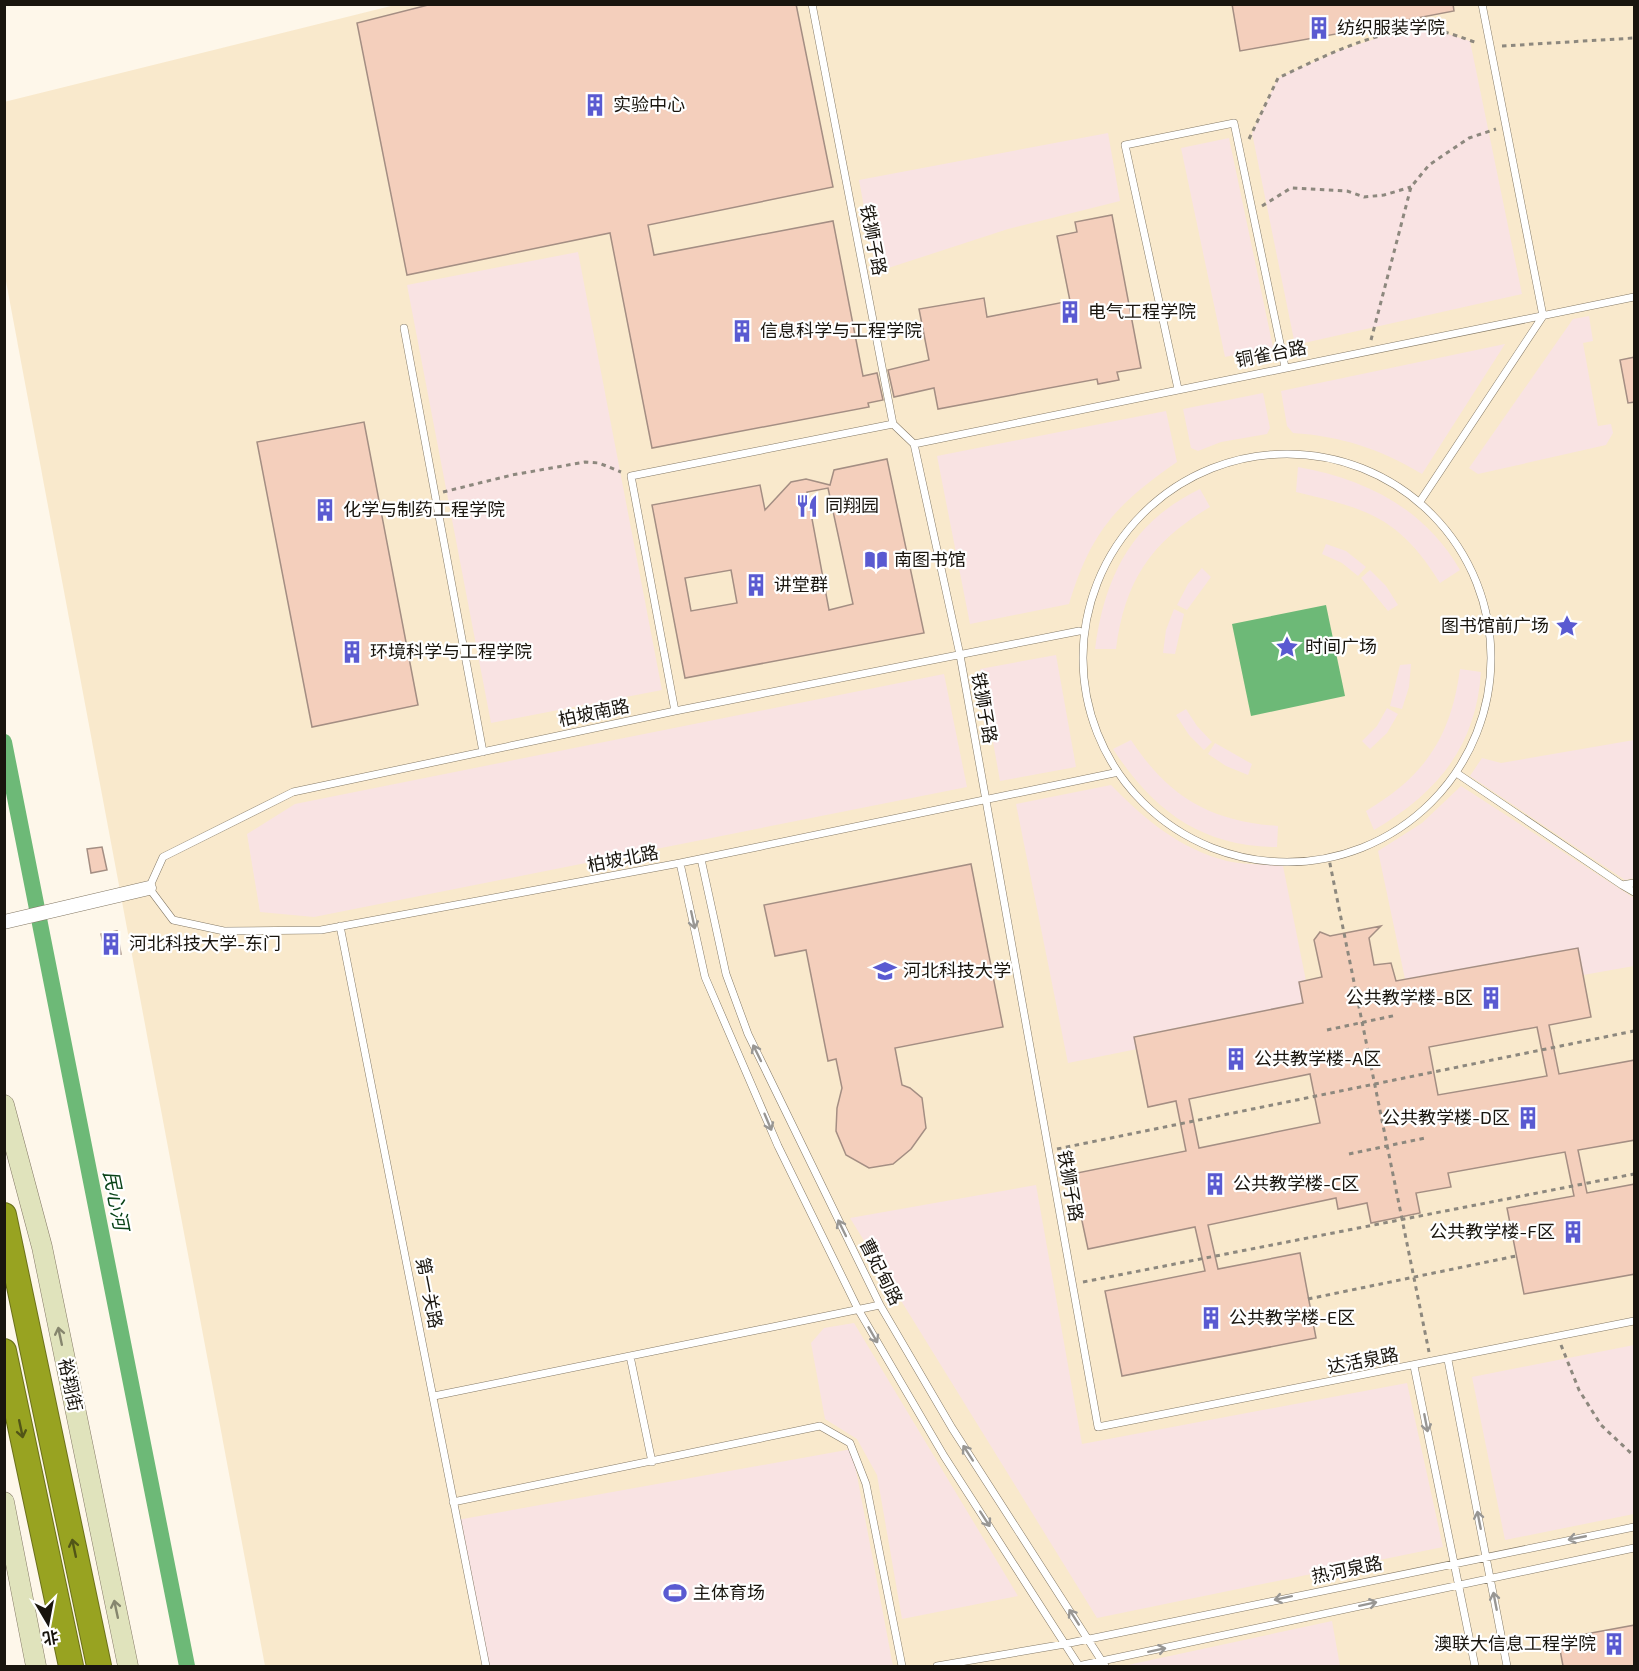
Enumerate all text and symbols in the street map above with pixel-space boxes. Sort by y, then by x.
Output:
building icon: 纺织服装学院 [1306,15,1332,41]
place label: 纺织服装学院 [1337,16,1445,38]
building icon: 实验中心 [582,92,608,118]
place label: 实验中心 [613,93,685,115]
street label: 铁狮子路 [856,202,892,277]
building icon: 电气工程学院 [1057,299,1083,325]
place label: 电气工程学院 [1088,300,1196,322]
building icon: 信息科学与工程学院 [729,318,755,344]
place label: 信息科学与工程学院 [760,319,922,341]
street label: 铜雀台路 [1233,335,1308,371]
restaurant icon: 同翔园 [794,493,820,519]
place label: 同翔园 [825,494,879,516]
building icon: 化学与制药工程学院 [312,497,338,523]
place label: 化学与制药工程学院 [343,498,505,520]
library icon: 南图书馆 [863,547,889,573]
place label: 南图书馆 [894,548,966,570]
building icon: 讲堂群 [743,572,769,598]
place label: 讲堂群 [774,573,828,595]
place icon: 图书馆前广场 [1554,613,1580,639]
place label: 图书馆前广场 [1441,614,1549,636]
place icon: 时间广场 [1274,634,1300,660]
place label: 时间广场 [1305,635,1377,657]
building icon: 环境科学与工程学院 [339,639,365,665]
place label: 环境科学与工程学院 [370,640,532,662]
street label: 铁狮子路 [968,670,1002,745]
street label: 柏坡南路 [556,694,631,730]
street label: 柏坡北路 [585,840,660,876]
one-way arrow [688,910,699,930]
building icon: 河北科技大学-东门 [98,931,124,957]
place label: 河北科技大学-东门 [129,932,281,954]
school or university icon: 河北科技大学 [872,958,898,984]
place label: 河北科技大学 [903,959,1011,981]
building icon: 公共教学楼-B区 [1478,985,1504,1011]
place label: 公共教学楼-B区 [1346,986,1473,1008]
one-way arrow [750,1044,762,1062]
building icon: 公共教学楼-A区 [1223,1046,1249,1072]
place label: 公共教学楼-A区 [1254,1047,1381,1069]
building icon: 公共教学楼-D区 [1515,1105,1541,1131]
place label: 公共教学楼-D区 [1382,1106,1510,1128]
one-way arrow [763,1112,774,1131]
street label: 铁狮子路 [1054,1148,1088,1223]
water label: 民心河 [99,1168,135,1235]
building icon: 公共教学楼-C区 [1202,1171,1228,1197]
place label: 公共教学楼-C区 [1233,1172,1359,1194]
building icon: 公共教学楼-F区 [1560,1219,1586,1245]
one-way arrow [836,1220,848,1238]
place label: 公共教学楼-F区 [1429,1220,1555,1242]
street label: 曹妃甸路 [856,1234,908,1309]
street label: 第一关路 [412,1255,448,1330]
building icon: 公共教学楼-E区 [1198,1305,1224,1331]
place label: 公共教学楼-E区 [1229,1306,1355,1328]
one-way arrow [867,1326,879,1343]
one-way arrow [54,1327,65,1346]
street label: 达活泉路 [1325,1342,1400,1378]
street label: 裕翔街 [55,1356,87,1413]
one-way arrow [1420,1414,1432,1433]
one-way arrow [16,1419,27,1438]
one-way arrow [962,1445,974,1462]
one-way arrow [979,1510,991,1527]
one-way arrow [1473,1511,1484,1530]
one-way arrow [1568,1533,1587,1544]
one-way arrow [68,1538,79,1558]
street label: 热河泉路 [1309,1551,1384,1587]
sports icon: 主体育场 [662,1580,688,1606]
place label: 主体育场 [693,1581,765,1603]
one-way arrow [1489,1592,1500,1612]
north arrow [18,1593,78,1653]
one-way arrow [1274,1593,1293,1605]
one-way arrow [1357,1598,1377,1609]
one-way arrow [110,1600,122,1619]
one-way arrow [1067,1609,1079,1626]
text: 北 [41,1628,60,1649]
building icon: 澳联大信息工程学院 [1601,1631,1627,1657]
place label: 澳联大信息工程学院 [1434,1632,1596,1654]
one-way arrow [1147,1643,1166,1655]

